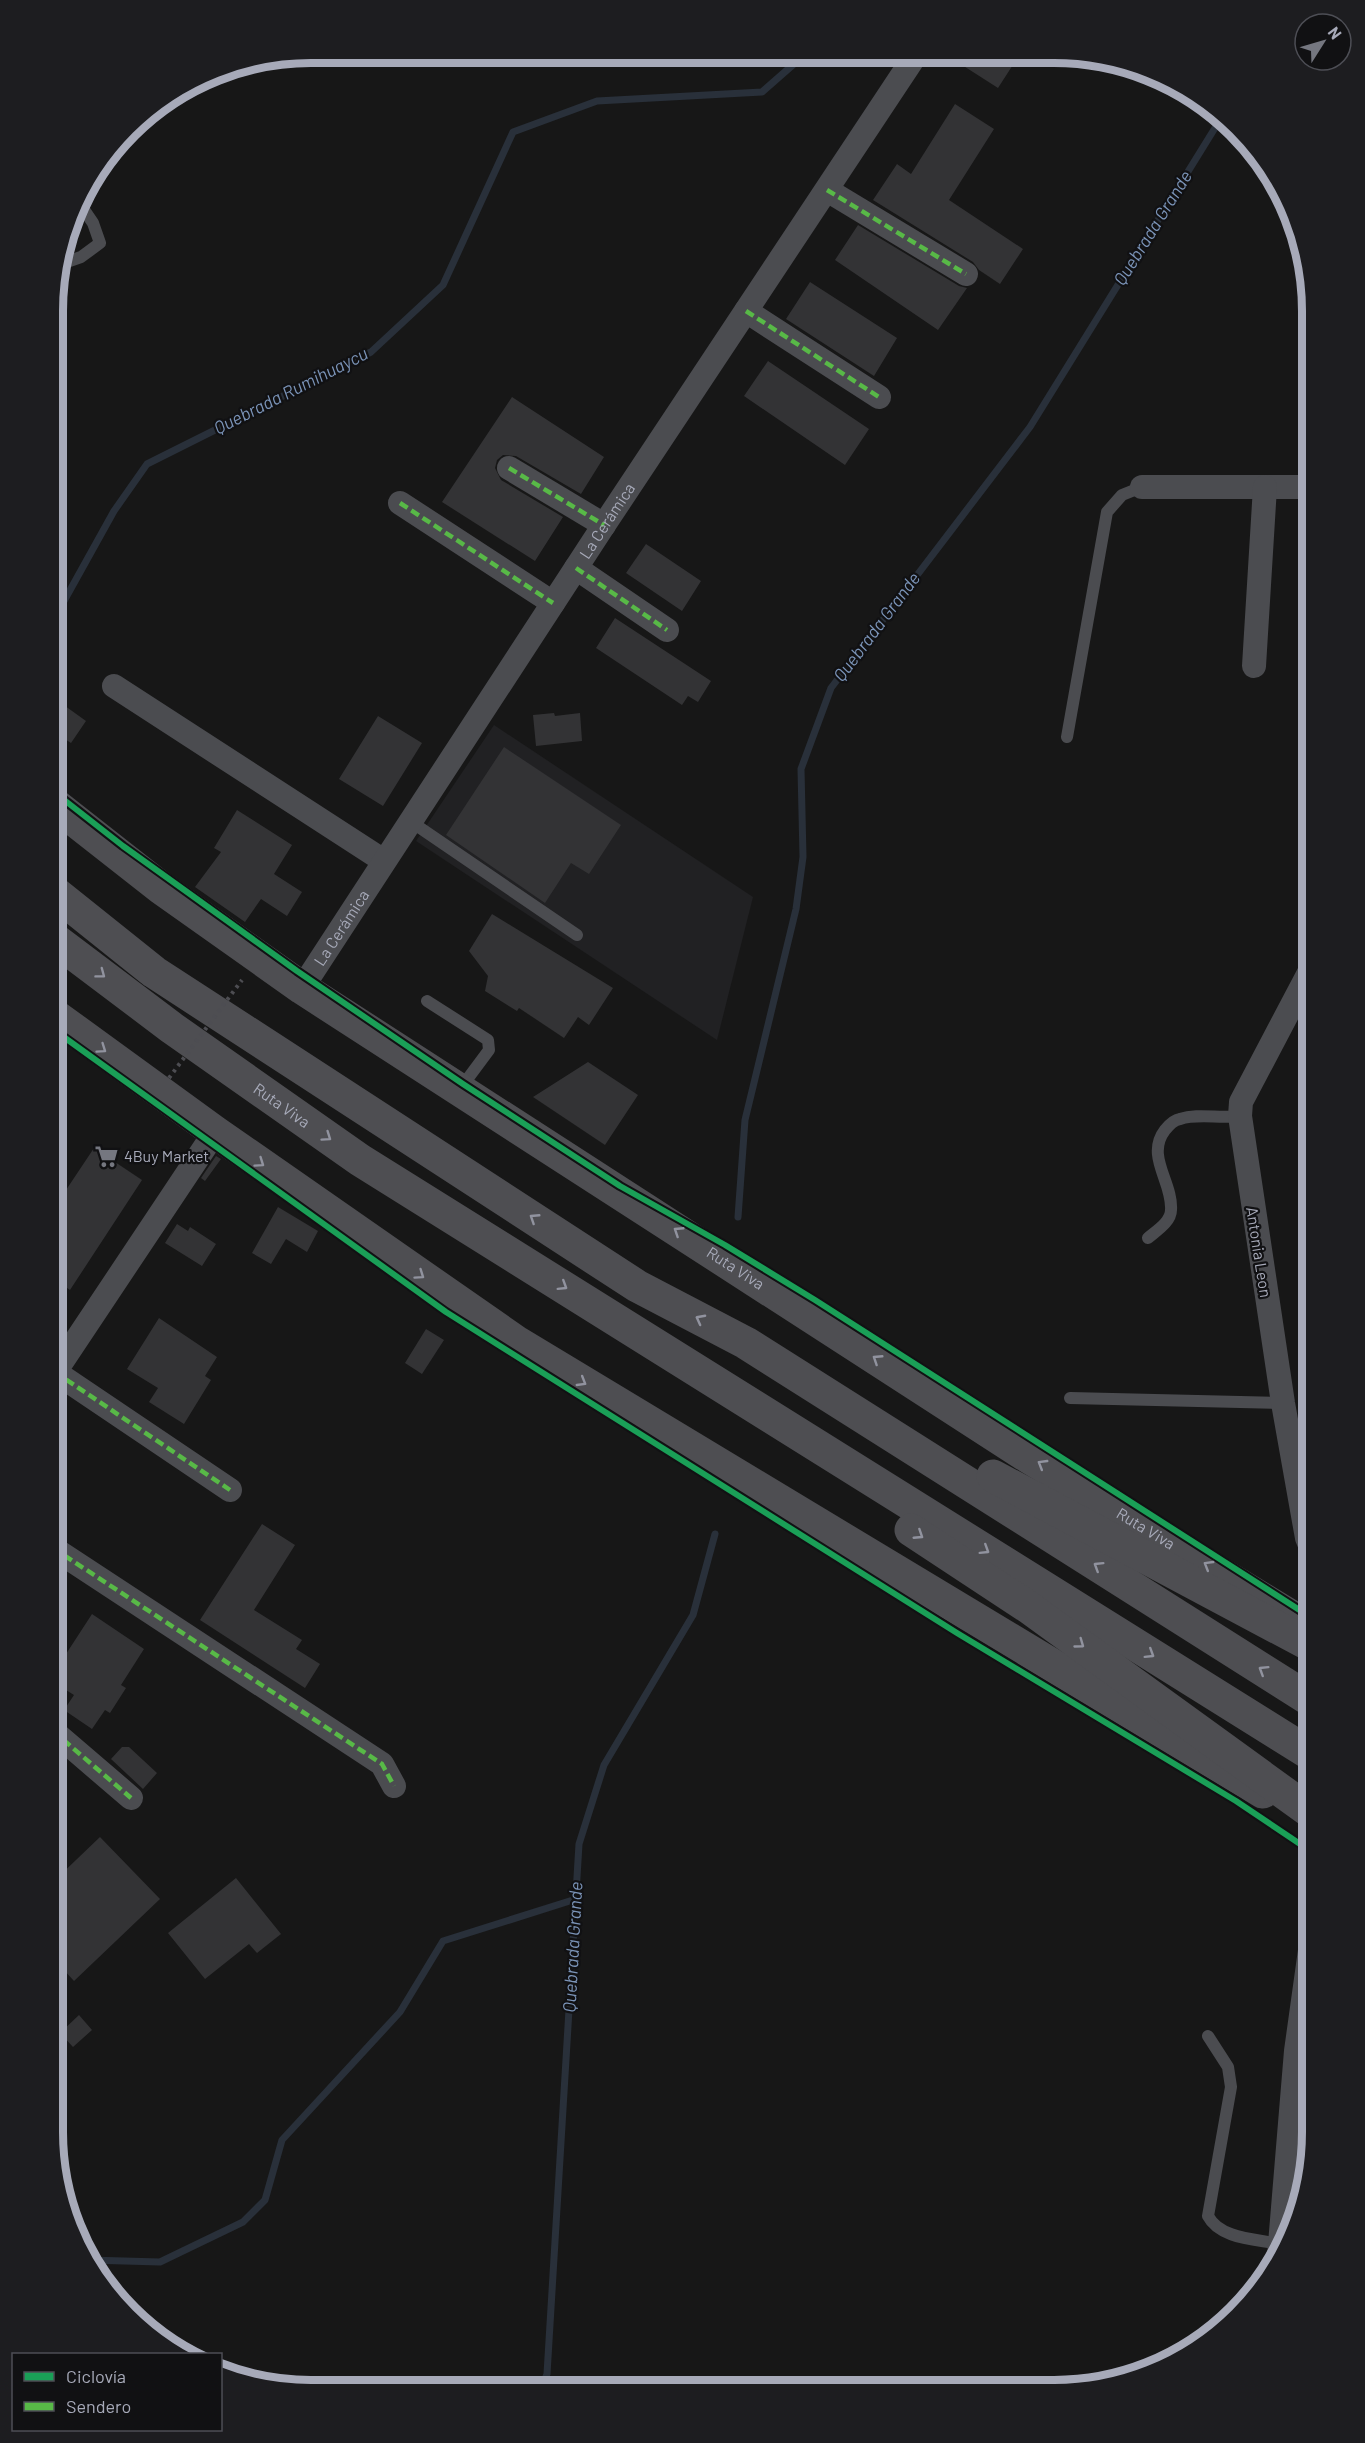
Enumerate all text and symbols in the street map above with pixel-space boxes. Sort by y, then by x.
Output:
north arrow [1293,12,1353,72]
text: N [1325,23,1346,43]
water label: Quebrada Grande [1108,166,1196,289]
water label: Quebrada Rumihuaycu [210,342,371,438]
street label: La Cerámica [575,479,638,562]
water label: Quebrada Grande [828,567,924,685]
street label: La Cerámica [309,886,373,969]
one-way arrow [94,967,105,978]
one-way arrow [95,1042,106,1053]
street label: Ruta Viva [250,1078,314,1131]
one-way arrow [320,1130,331,1141]
supermarket icon: 4Buy Market [93,1143,119,1169]
place label: 4Buy Market [124,1146,209,1165]
one-way arrow [253,1156,264,1167]
street label: Antonia Leon [1243,1205,1276,1299]
one-way arrow [529,1215,540,1226]
one-way arrow [674,1227,685,1238]
street label: Ruta Viva [704,1242,768,1293]
one-way arrow [413,1268,424,1279]
one-way arrow [557,1278,567,1290]
one-way arrow [696,1315,707,1326]
one-way arrow [873,1355,884,1366]
one-way arrow [576,1375,586,1387]
one-way arrow [1038,1460,1048,1472]
street label: Ruta Viva [1114,1503,1179,1553]
one-way arrow [912,1528,923,1539]
one-way arrow [979,1543,989,1555]
one-way arrow [1094,1562,1105,1573]
one-way arrow [1204,1562,1215,1573]
one-way arrow [1073,1637,1084,1648]
one-way arrow [1144,1646,1155,1657]
one-way arrow [1259,1666,1269,1678]
water label: Quebrada Grande [558,1881,586,2013]
legend [12,2353,222,2431]
text: Ciclovía [66,2365,126,2387]
text: Sendero [66,2395,131,2417]

